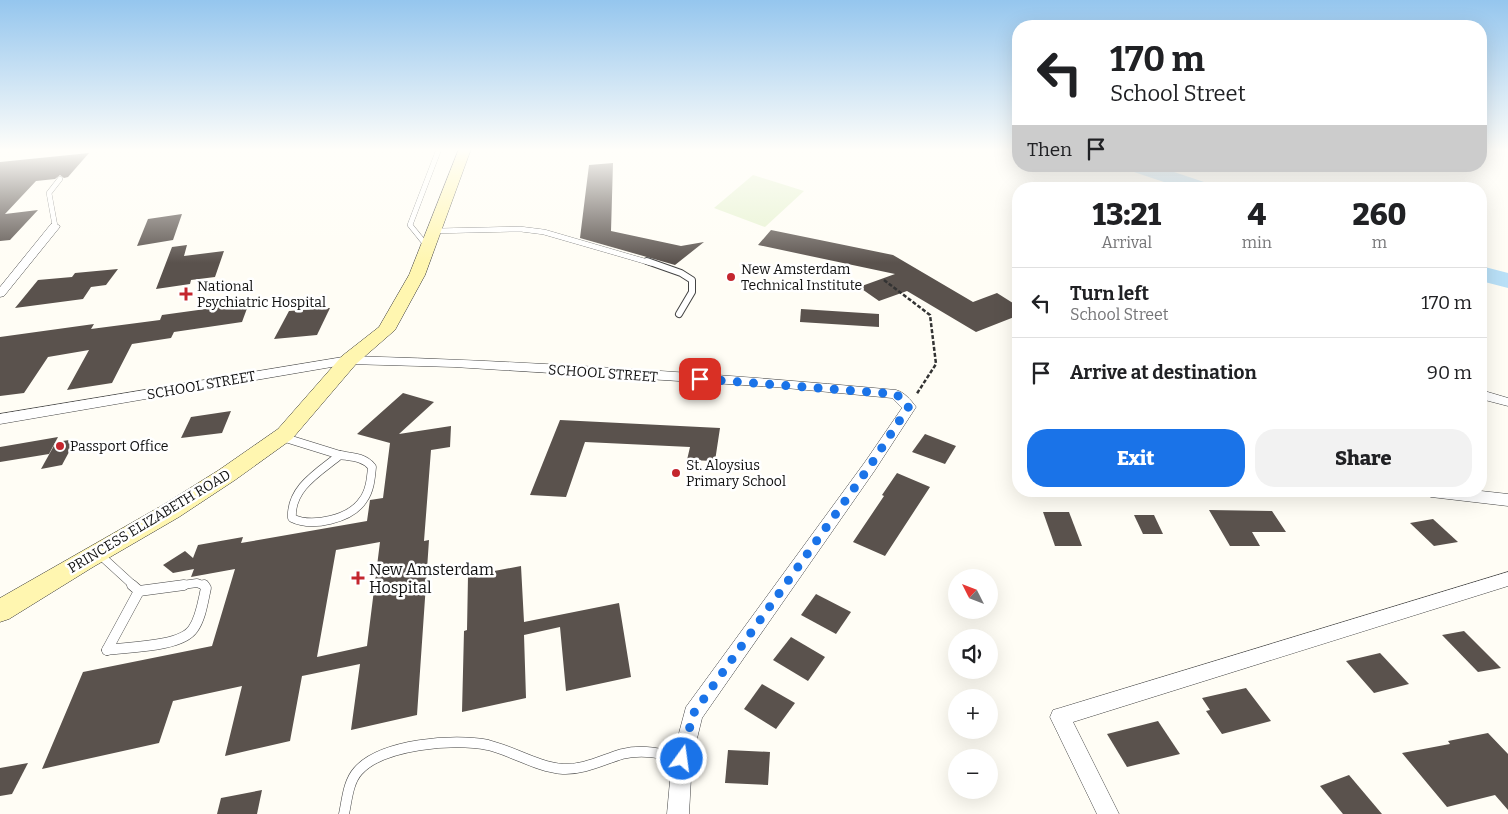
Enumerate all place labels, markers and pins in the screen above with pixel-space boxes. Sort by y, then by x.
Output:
place label: New Amsterdam Technical Institute [741,261,862,294]
marker: New Amsterdam Technical Institute [725,271,737,283]
place label: National Psychiatric Hospital [197,278,326,311]
marker: National Psychiatric Hospital [179,287,193,301]
pin [679,358,721,400]
place label: Passport Office [70,438,169,455]
marker: Passport Office [54,440,66,452]
place label: St. Aloysius Primary School [686,457,786,490]
marker: St. Aloysius Primary School [670,467,682,479]
place label: New Amsterdam Hospital [369,560,494,597]
marker: New Amsterdam Hospital [351,571,365,585]

